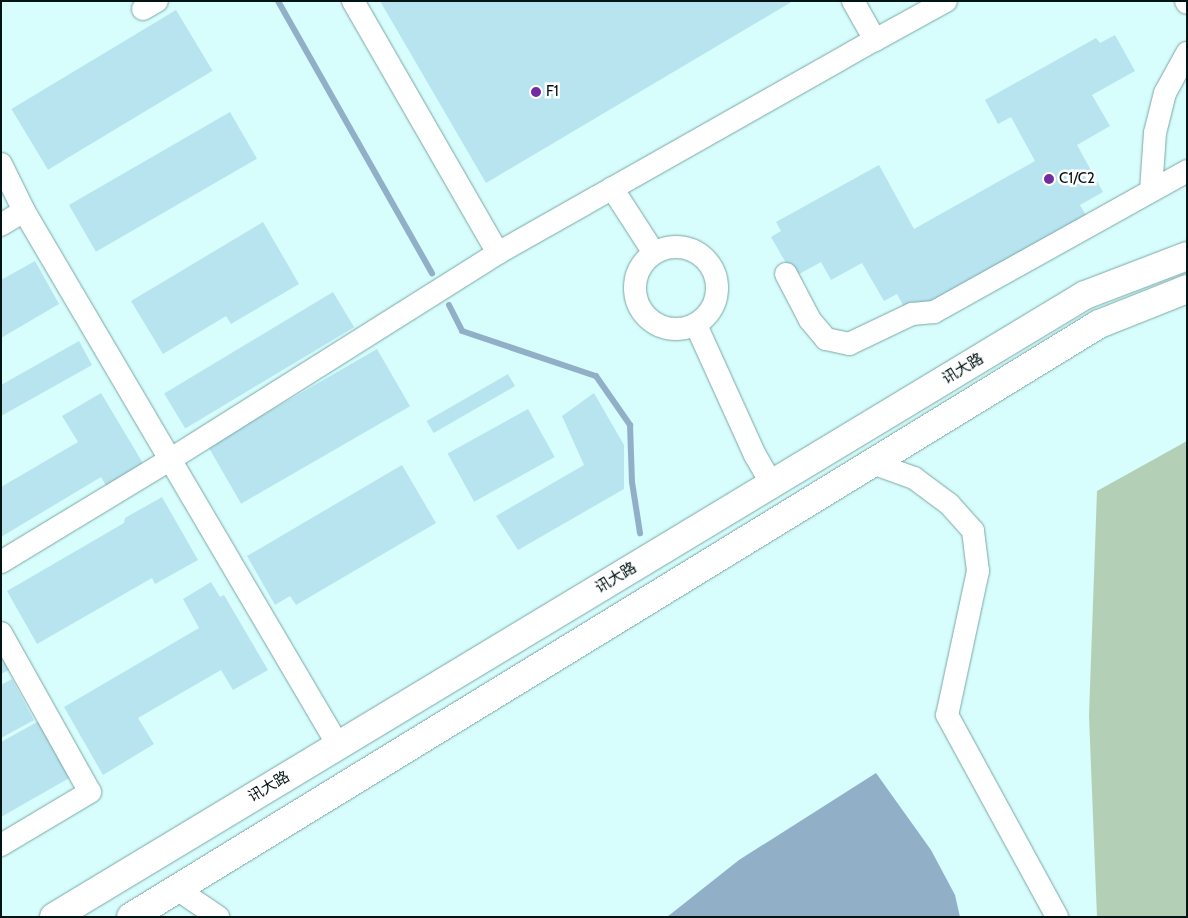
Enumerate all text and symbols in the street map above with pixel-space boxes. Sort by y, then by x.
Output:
place label: F1 [546,83,559,101]
marker: F1 [530,86,542,98]
place label: C1/C2 [1059,170,1095,188]
marker: C1/C2 [1043,173,1055,185]
street label: 讯大路 [939,350,987,388]
street label: 讯大路 [592,559,640,597]
street label: 讯大路 [245,768,293,806]

